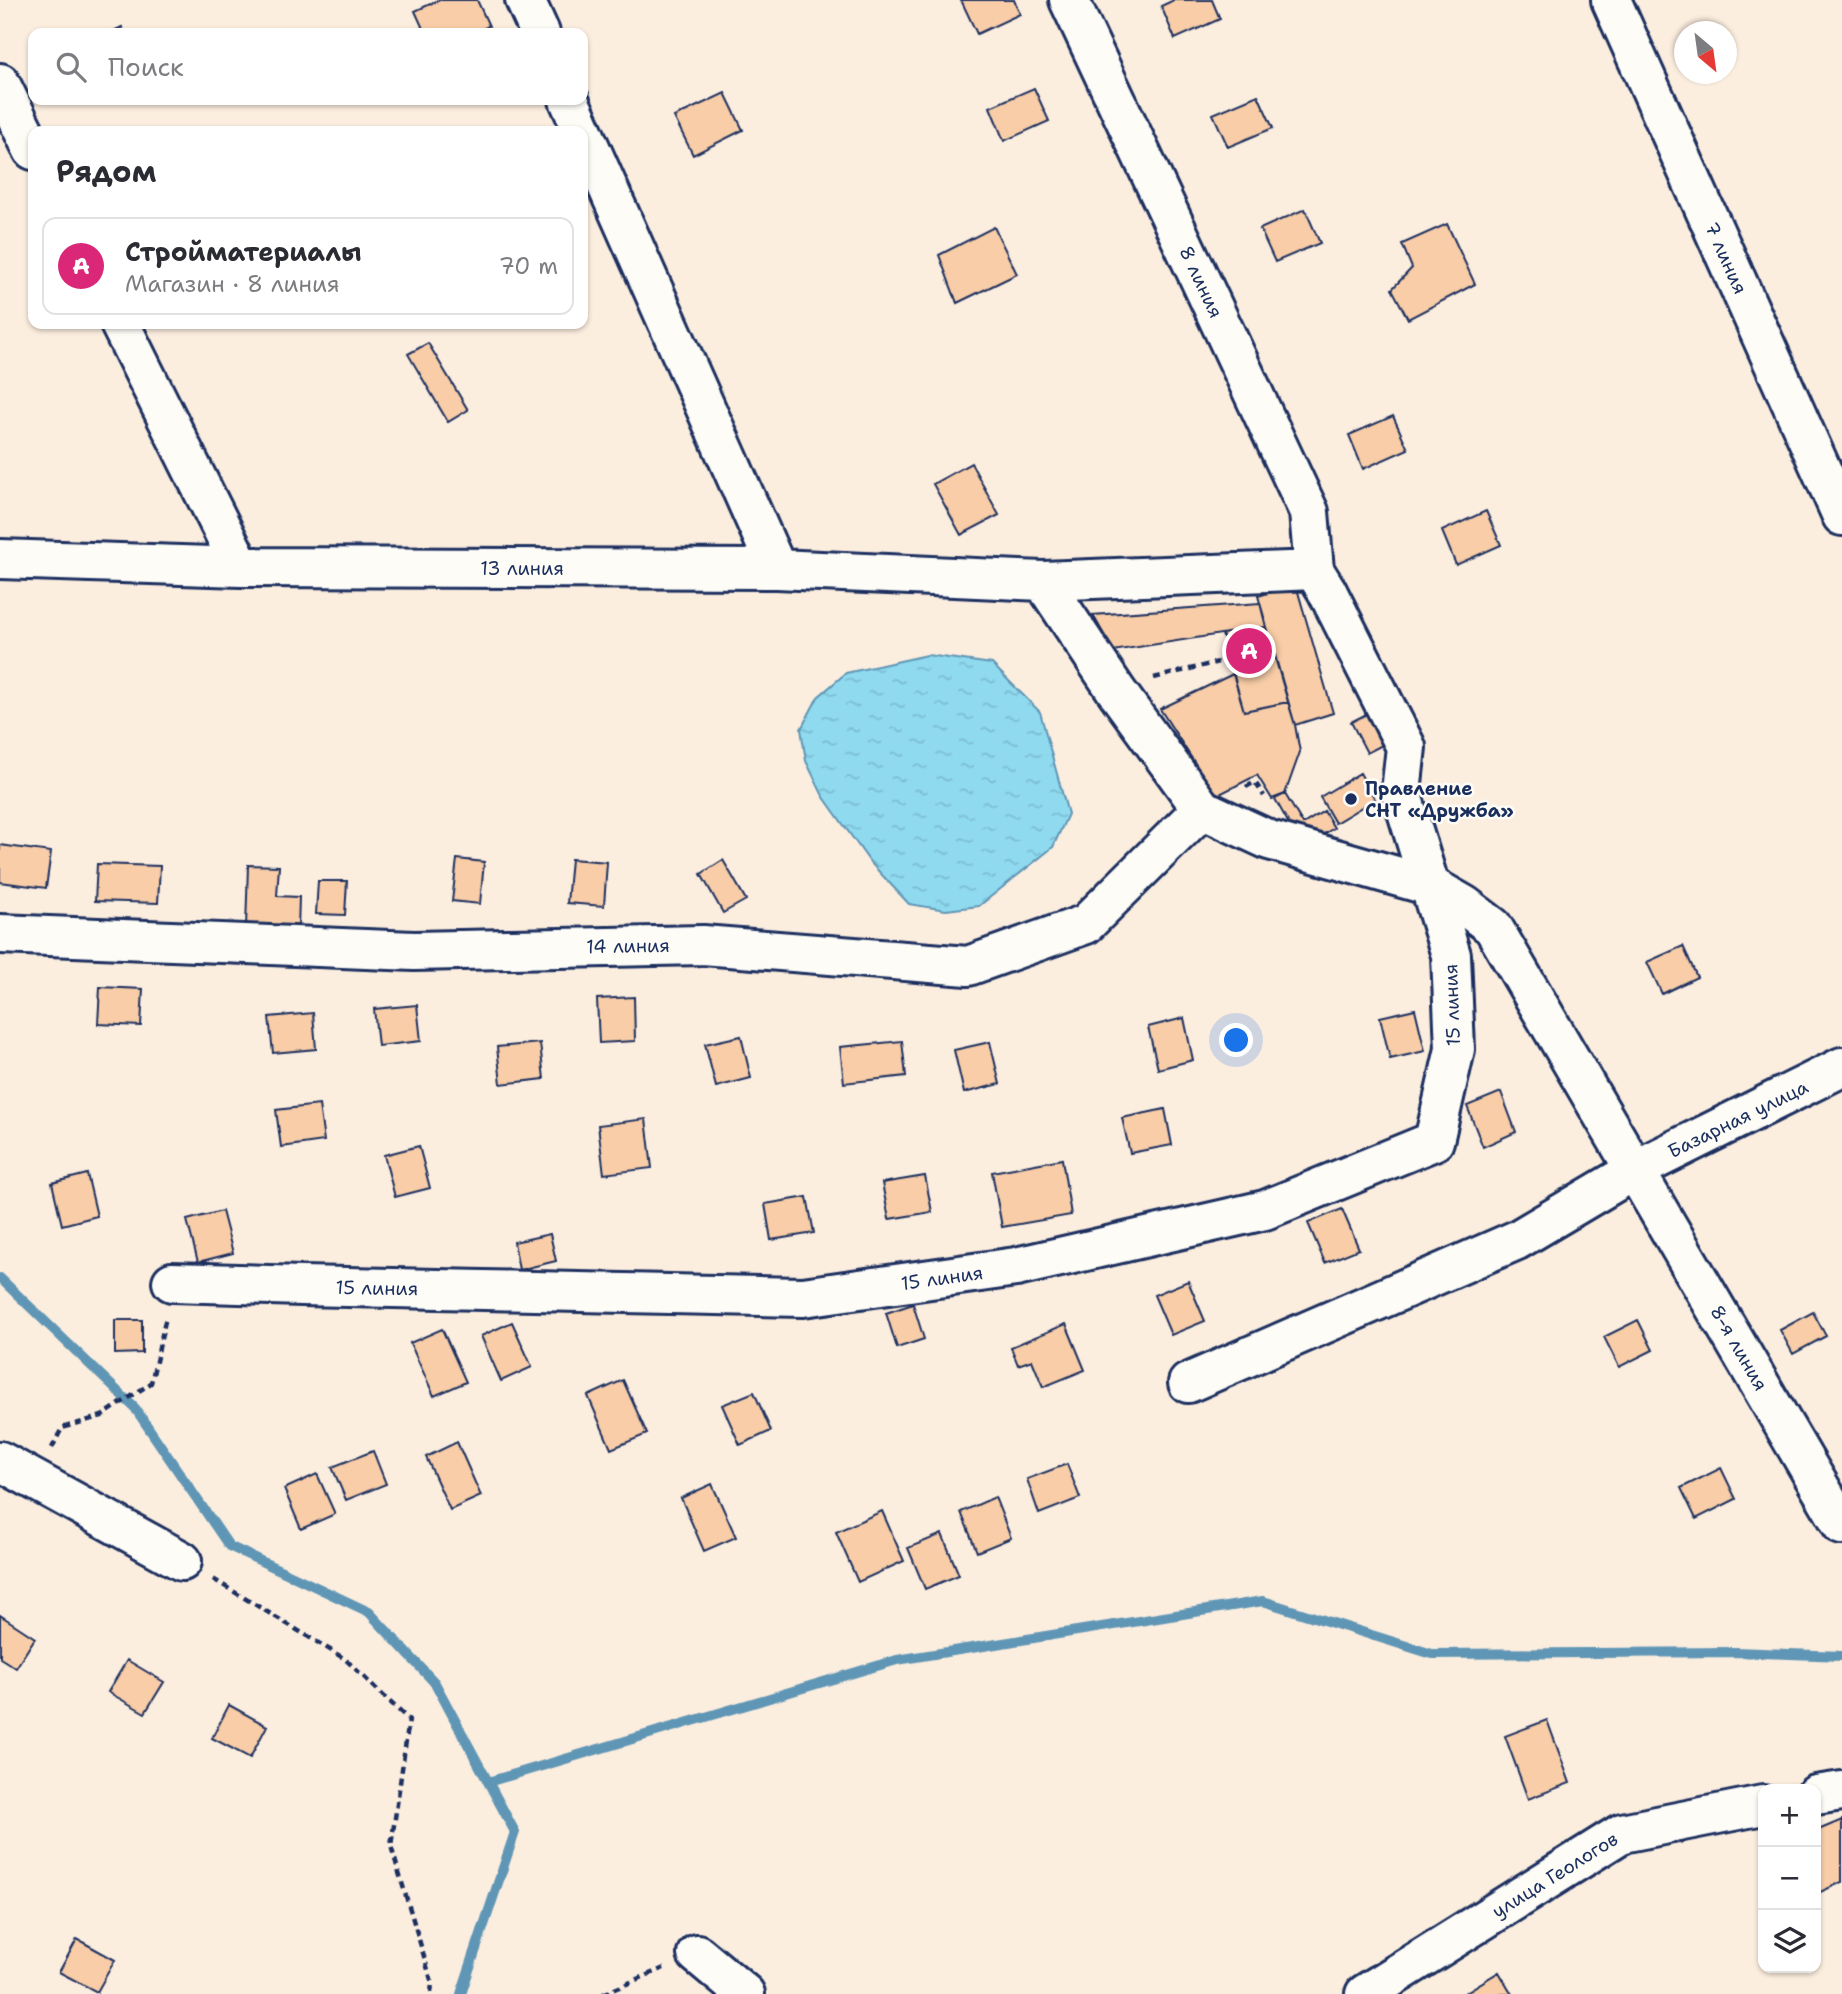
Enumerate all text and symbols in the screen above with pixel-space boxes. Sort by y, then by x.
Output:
north arrow [1674,21,1737,84]
search box [28,28,588,105]
icon: search [52,48,90,86]
text: Поиск [108,49,184,84]
text: Рядом [56,151,156,192]
street label: 7 линия [1699,218,1753,298]
text: Стройматериалы [125,234,361,269]
street label: 8 линия [1173,242,1229,322]
text: A [72,251,90,281]
text: 70 m [499,251,558,281]
text: Магазин · 8 линия [125,269,340,299]
street label: 13 линия [480,556,564,581]
pin: A [1226,625,1272,677]
place label: Правление СНТ «Дружба» [1365,776,1514,823]
marker: Правление СНТ «Дружба» [1343,791,1359,807]
street label: 14 линия [586,933,670,959]
street label: 15 линия [1438,963,1466,1047]
your location [1219,1023,1253,1057]
street label: Базарная улица [1664,1074,1812,1164]
street label: 15 линия [899,1260,985,1296]
street label: 15 линия [335,1275,419,1301]
street label: 8-я линия [1705,1301,1773,1395]
map controls [1758,1784,1821,1973]
button: + [1758,1784,1821,1847]
street label: улица Геологов [1487,1826,1623,1924]
button: − [1758,1847,1821,1910]
button: layers [1758,1910,1821,1973]

